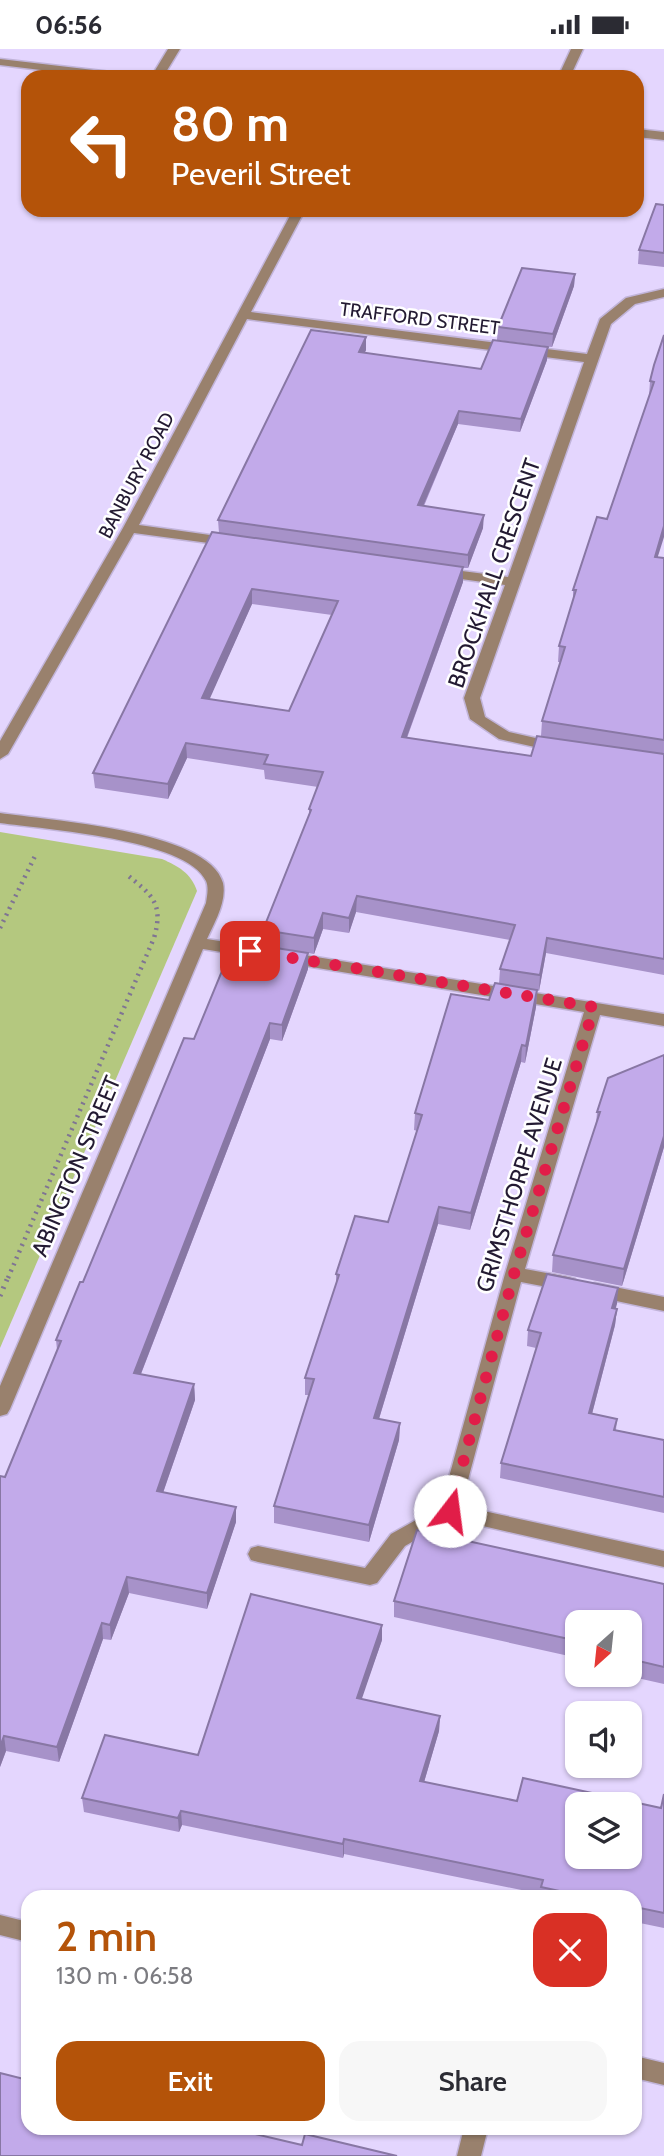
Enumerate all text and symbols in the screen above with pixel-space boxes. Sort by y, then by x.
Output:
text: 06:56 [35,9,102,41]
text: 80 m [171,94,289,153]
icon: left [56,98,147,189]
text: Peveril Street [171,154,351,193]
street label: TRAFFORD STREET [339,297,501,340]
street label: BANBURY ROAD [94,408,179,542]
street label: BROCKHALL CRESCENT [442,455,546,691]
pin [220,921,280,981]
icon: arrive [231,932,269,970]
street label: GRIMSTHORPE AVENUE [470,1054,568,1296]
street label: ABINGTON STREET [25,1072,127,1260]
position arrow [413,1474,487,1548]
north arrow [565,1610,642,1687]
map controls [565,1610,642,1869]
button: sound [565,1701,642,1778]
button: layers [565,1792,642,1869]
text: 2 min [56,1910,157,1962]
button: close [533,1913,607,1987]
text: 130 m · 06:58 [56,1962,193,1990]
button: Exit [56,2041,325,2121]
button: Share [339,2041,607,2121]

